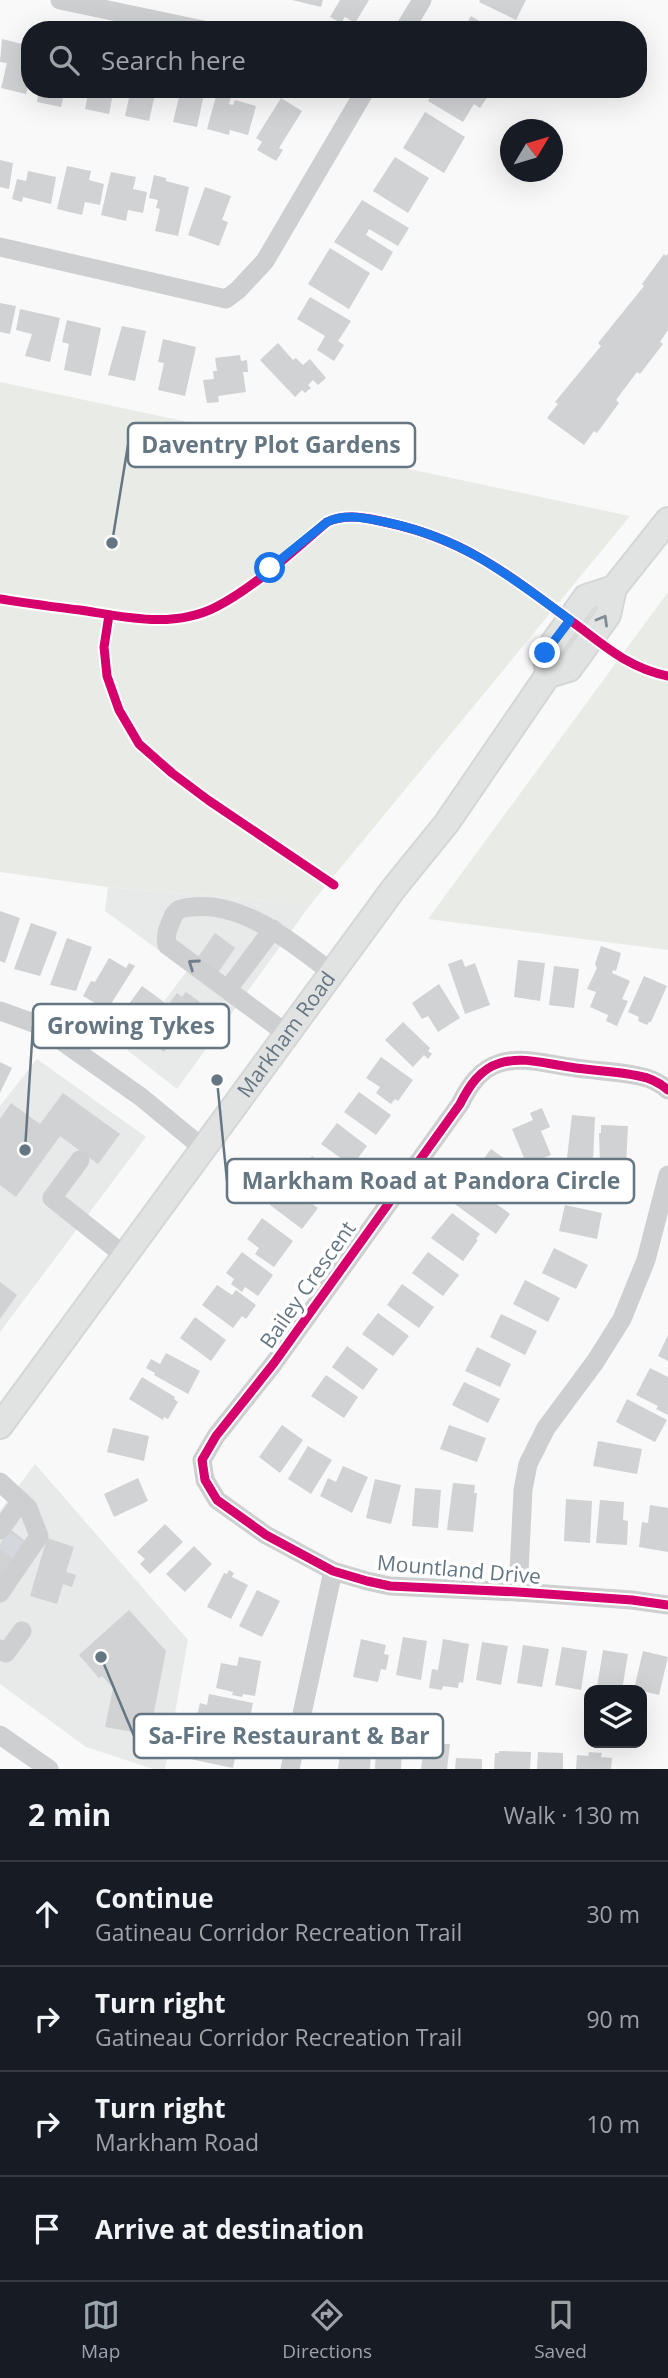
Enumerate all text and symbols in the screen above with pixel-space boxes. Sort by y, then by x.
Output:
search box [21,21,647,98]
icon: search [45,41,83,79]
text: Search here [101,42,246,78]
north arrow [500,119,563,182]
callout: Daventry Plot Gardens [128,423,415,467]
text: Daventry Plot Gardens [141,428,401,460]
route start [254,552,285,583]
one-way arrow [595,614,608,627]
route end [529,637,560,668]
one-way arrow [188,960,201,972]
street label: Markham Road [230,965,341,1103]
callout: Growing Tykes [33,1004,229,1048]
text: Growing Tykes [47,1009,215,1041]
callout: Markham Road at Pandora Circle [227,1159,634,1203]
text: Markham Road at Pandora Circle [242,1164,620,1196]
street label: Bailey Crescent [253,1215,362,1354]
street label: Mountland Drive [376,1548,542,1590]
map controls [584,1685,647,1748]
button: layers [584,1685,647,1748]
callout: Sa-Fire Restaurant & Bar [134,1714,443,1758]
text: Sa-Fire Restaurant & Bar [148,1719,430,1751]
text: 2 min [28,1794,111,1835]
text: Walk · 130 m [503,1799,640,1831]
text: Continue [95,1880,214,1916]
icon: ahead [28,1895,66,1933]
text: 30 m [586,1898,640,1930]
text: Gatineau Corridor Recreation Trail [95,1916,462,1948]
text: Turn right [95,1985,226,2021]
icon: right [28,2000,66,2038]
text: 90 m [586,2003,640,2035]
text: Gatineau Corridor Recreation Trail [95,2021,462,2053]
text: Turn right [95,2090,226,2126]
icon: right [28,2105,66,2143]
text: 10 m [586,2108,640,2140]
text: Markham Road [95,2126,259,2158]
icon: arrive [28,2210,66,2248]
text: Arrive at destination [95,2211,364,2247]
tab: Map [81,2296,120,2364]
tab: Directions [282,2296,372,2364]
tab: Saved [534,2296,587,2364]

